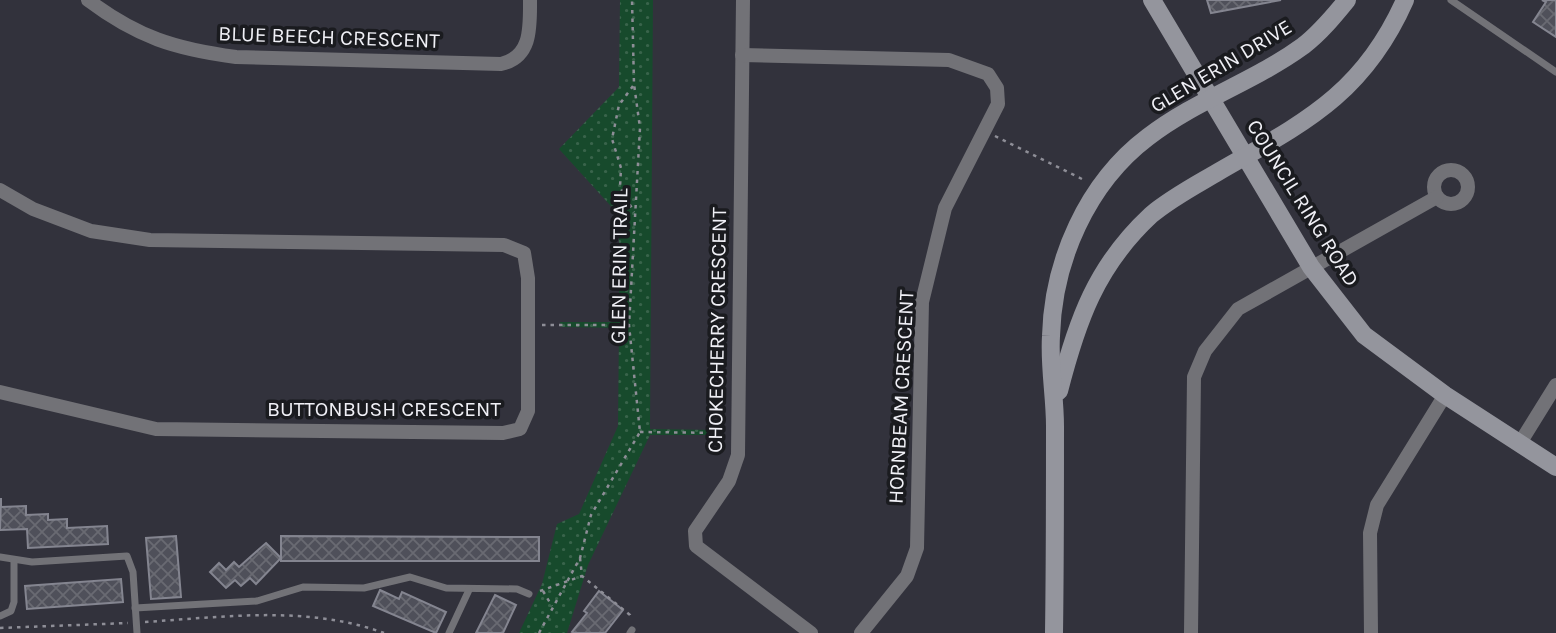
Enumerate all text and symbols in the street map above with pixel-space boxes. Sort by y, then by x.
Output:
street label: GLEN ERIN DRIVE [1146,14,1296,118]
street label: BLUE BEECH CRESCENT [218,21,441,53]
street label: COUNCIL RING ROAD [1242,115,1364,291]
street label: GLEN ERIN TRAIL [606,188,632,344]
street label: CHOKECHERRY CRESCENT [703,206,731,453]
street label: HORNBEAM CRESCENT [883,289,919,505]
street label: BUTTONBUSH CRESCENT [267,397,501,421]

